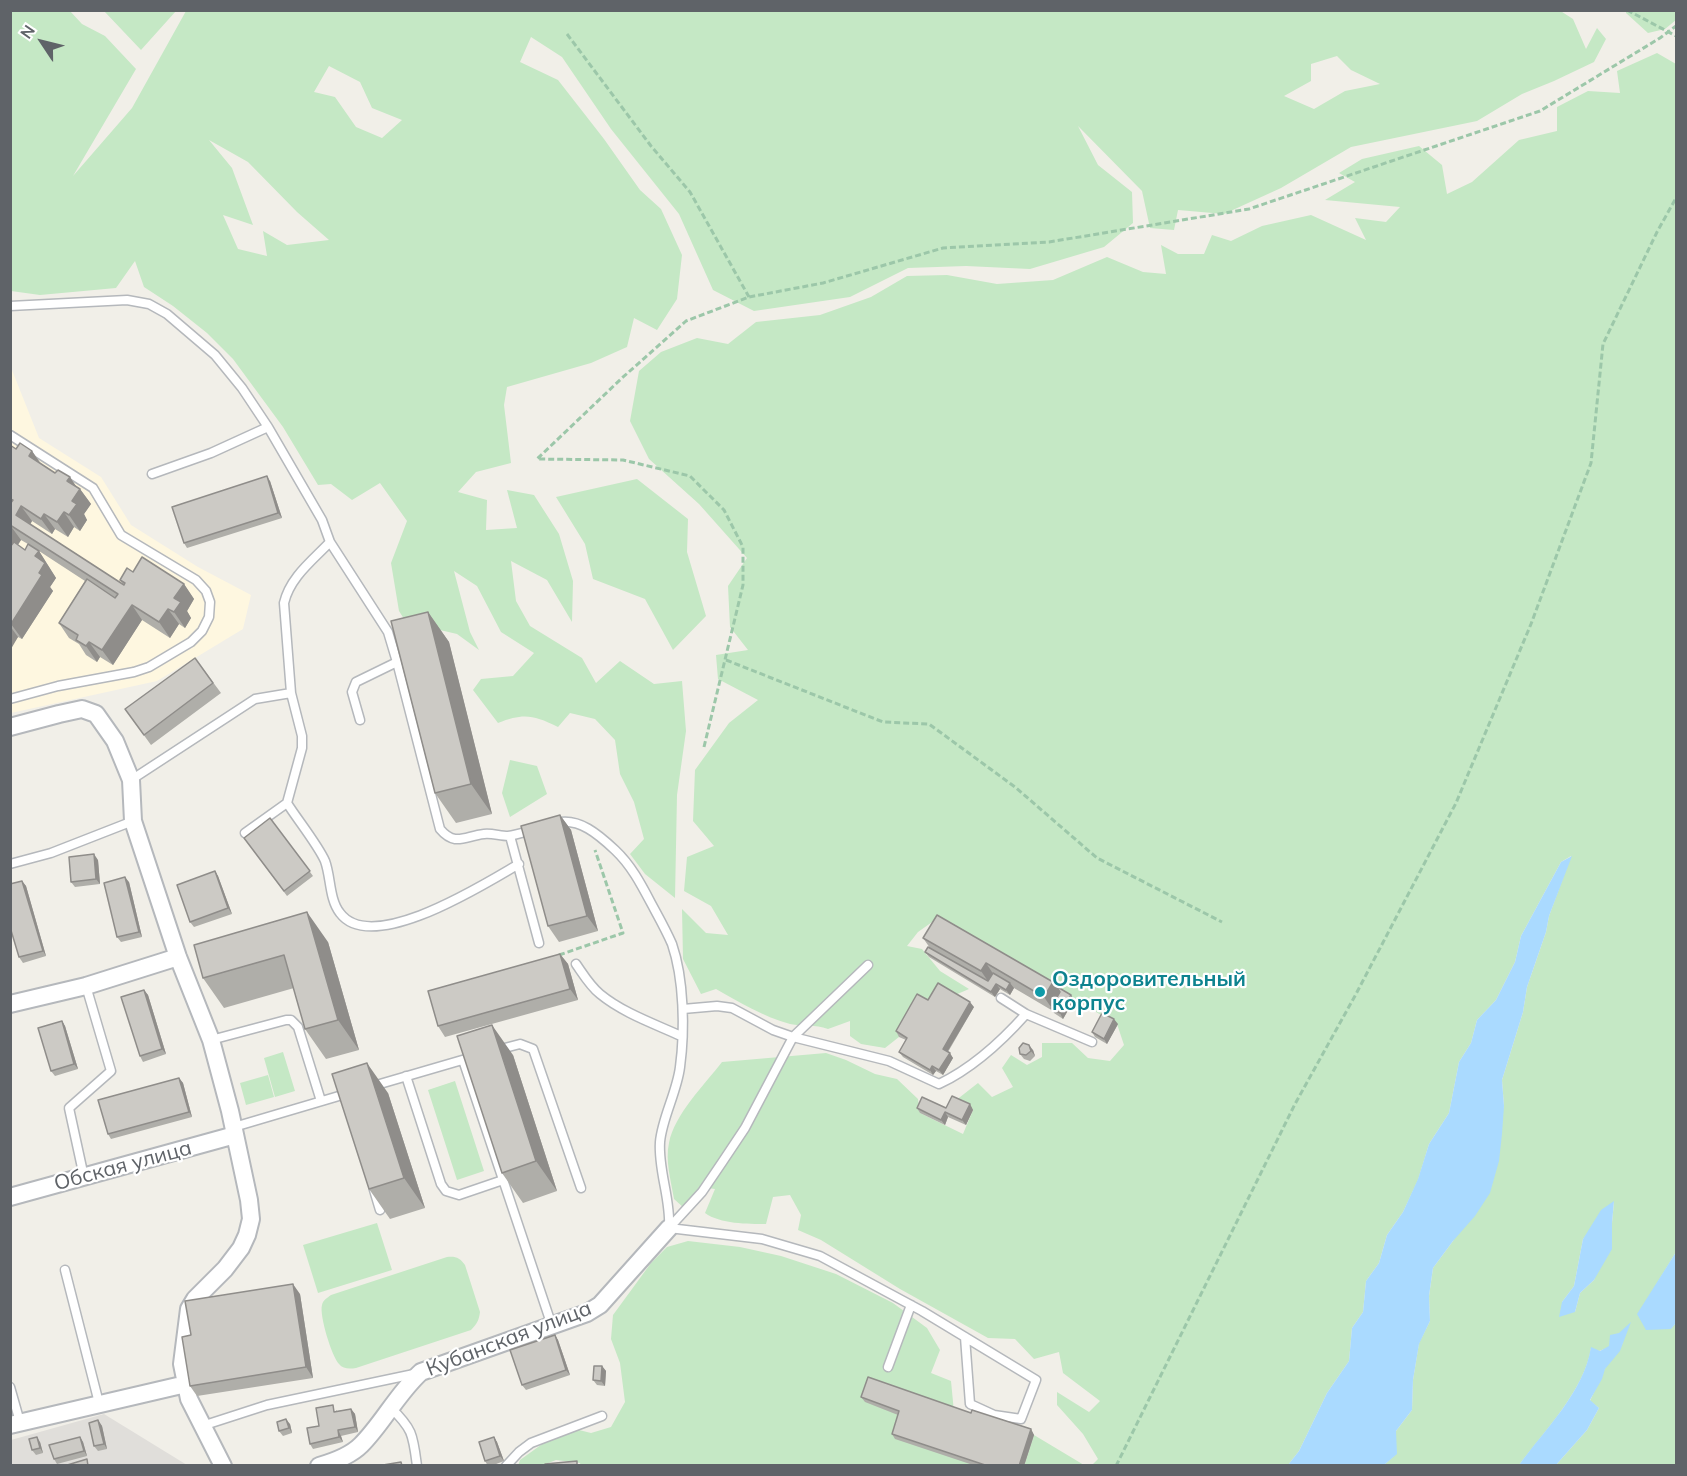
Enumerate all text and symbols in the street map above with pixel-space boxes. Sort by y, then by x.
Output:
north arrow [12,12,72,72]
text: N [16,21,39,42]
place label: Оздоровительный корпус [1052,967,1246,1017]
marker: Оздоровительный корпус [1033,985,1047,999]
street label: Обская улица [51,1136,195,1196]
street label: Кубанская улица [423,1296,595,1382]

